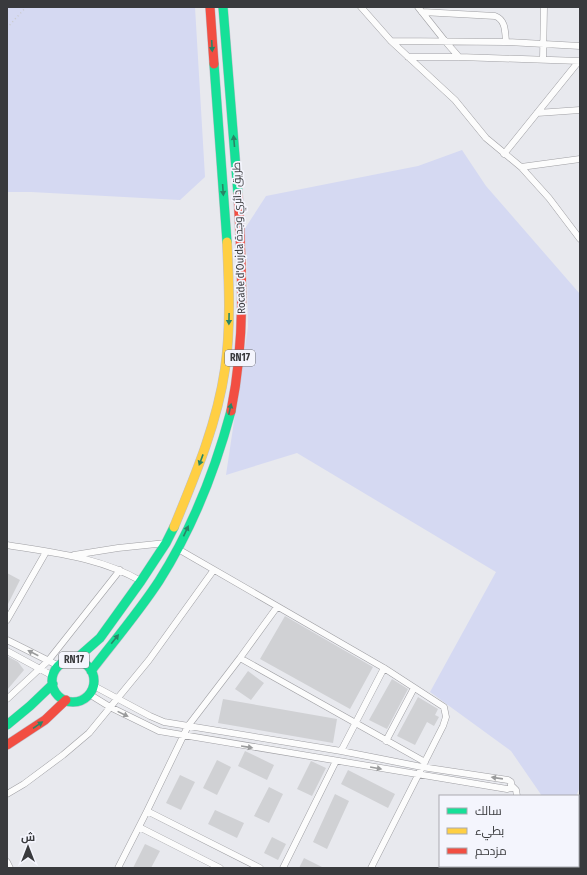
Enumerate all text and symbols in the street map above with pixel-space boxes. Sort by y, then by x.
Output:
one-way arrow [209,40,216,52]
one-way arrow [230,135,237,147]
street label: Rocade d'Oujda طريق دائري وجدة [230,162,250,314]
one-way arrow [220,184,227,196]
one-way arrow [226,313,232,326]
road number: RN17 [225,350,255,366]
one-way arrow [228,403,234,415]
one-way arrow [198,454,204,466]
one-way arrow [183,526,189,537]
one-way arrow [111,634,119,645]
one-way arrow [27,650,38,656]
road number: RN17 [59,652,89,668]
one-way arrow [117,711,129,717]
one-way arrow [32,721,44,728]
one-way arrow [241,744,254,750]
one-way arrow [370,765,382,771]
one-way arrow [491,775,503,781]
legend [439,795,579,867]
text: سالك [475,804,502,818]
text: بطيء [475,824,504,841]
north arrow [8,827,48,867]
text: ش [21,831,35,844]
text: مزدحم [475,844,507,859]

